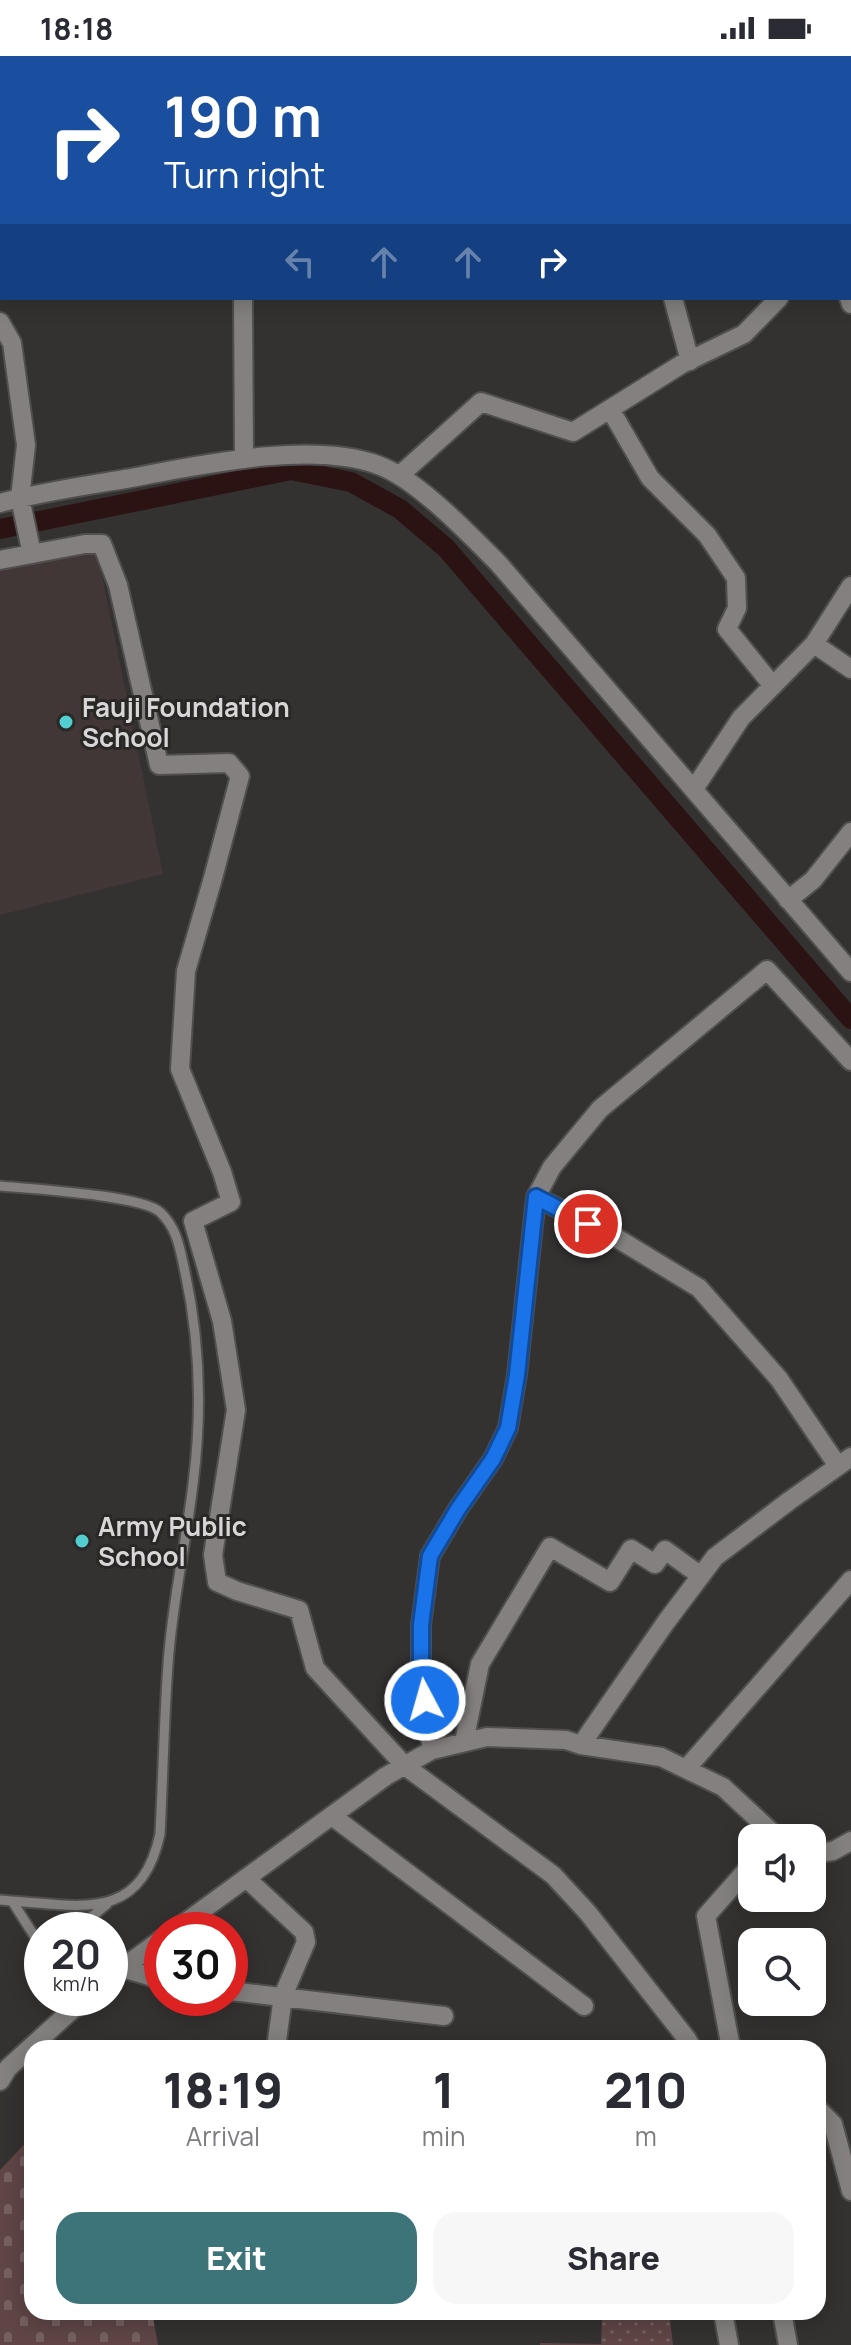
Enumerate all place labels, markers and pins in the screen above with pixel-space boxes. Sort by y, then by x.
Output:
place label: Fauji Foundation School [82,689,290,755]
marker: Fauji Foundation School [57,713,75,731]
pin [554,1190,622,1258]
place label: Army Public School [98,1508,247,1574]
marker: Army Public School [73,1532,91,1550]

